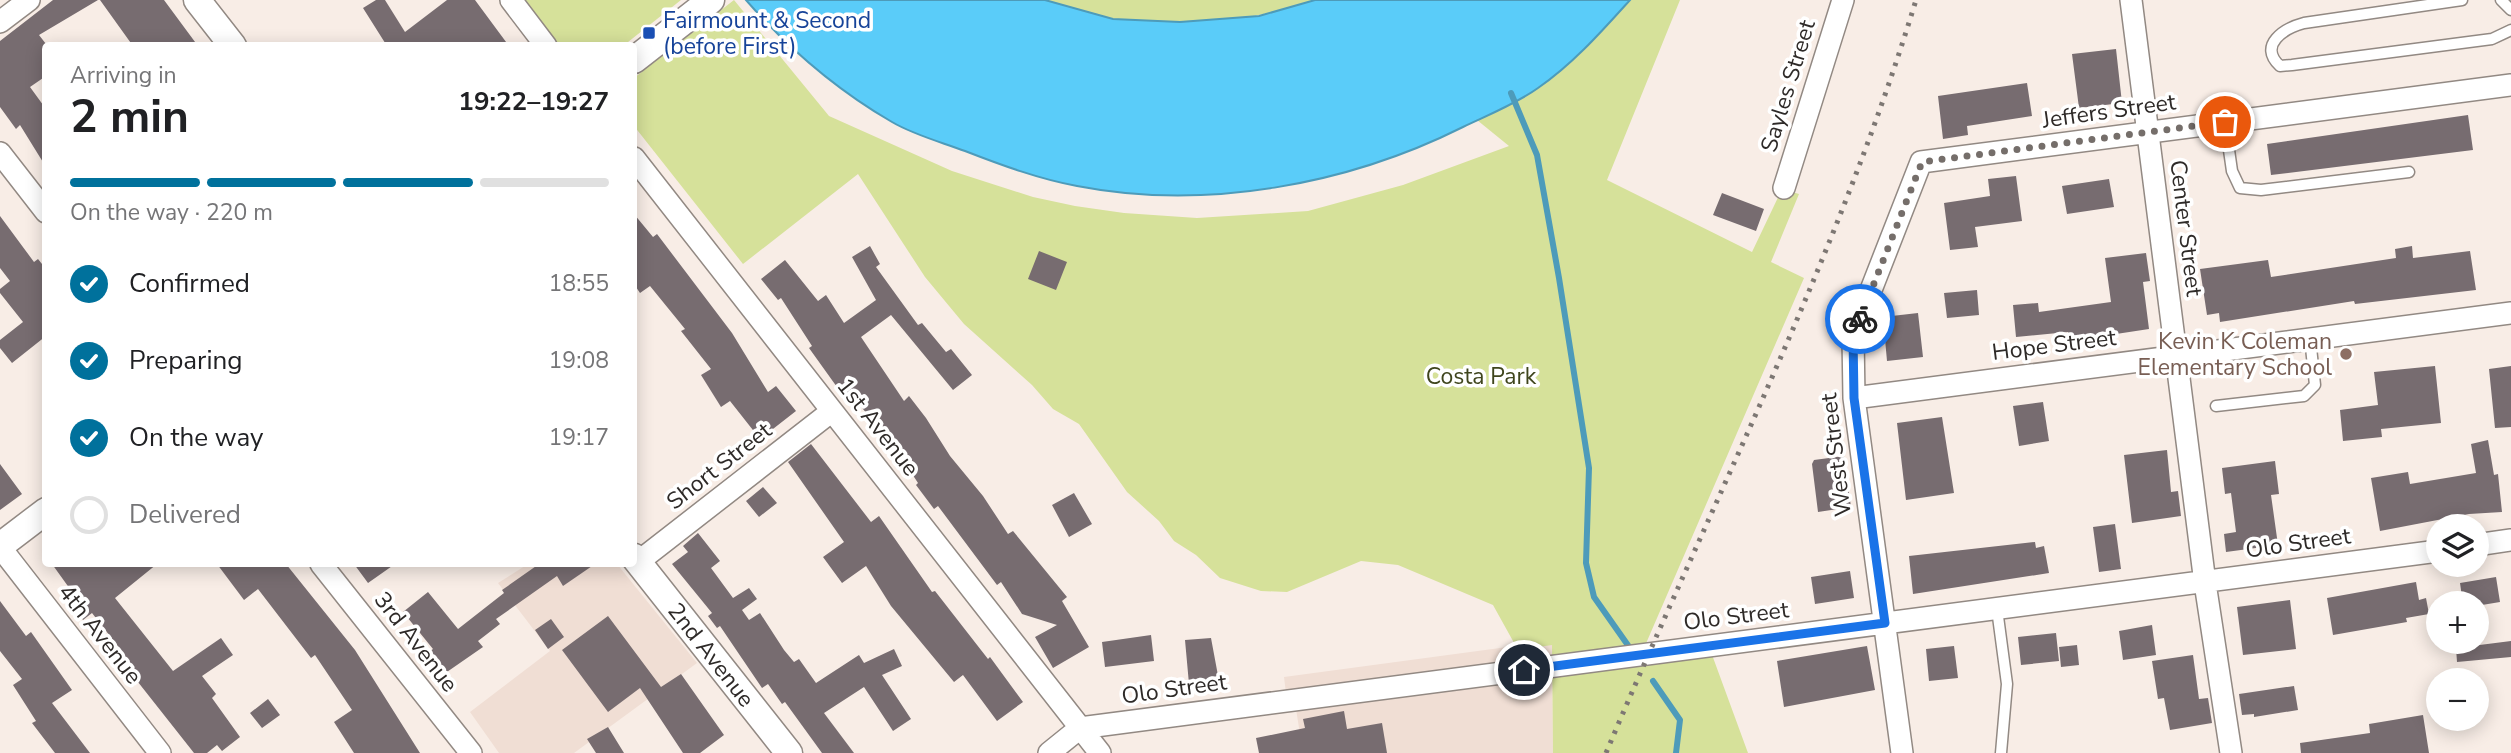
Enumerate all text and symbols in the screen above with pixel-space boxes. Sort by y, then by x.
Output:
place label: Fairmount & Second (before First) [663,5,871,62]
street label: Sayles Street [1753,15,1823,156]
marker: Fairmount & Second (before First) [641,25,657,41]
text: Arriving in [70,60,177,91]
text: 19:22–19:27 [458,84,609,119]
text: 2 min [70,85,189,148]
street label: Jeffers Street [2039,86,2179,136]
pin [2195,92,2255,152]
icon: bag [2206,103,2244,141]
street label: Center Street [2162,158,2210,299]
text: On the way · 220 m [70,197,273,228]
icon: check [70,265,108,303]
text: Confirmed [129,266,250,301]
text: 18:55 [549,268,609,299]
courier [1825,284,1895,354]
icon: bike [1841,300,1879,338]
street label: Hope Street [1990,322,2119,368]
place label: Kevin K Coleman Elementary School [2138,326,2332,383]
icon: check [70,342,108,380]
text: Preparing [129,343,242,378]
text: 19:08 [549,345,609,376]
marker: Kevin K Coleman Elementary School [2338,346,2354,362]
park label: Costa Park [1426,361,1537,392]
street label: 1st Avenue [830,371,926,483]
street label: West Street [1813,391,1859,518]
street label: Short Street [660,415,779,517]
icon: check [70,419,108,457]
text: On the way [129,420,263,455]
text: 19:17 [549,422,609,453]
text: Delivered [129,497,241,532]
map controls [2426,514,2489,731]
button: layers [2426,514,2489,577]
street label: Olo Street [2243,520,2353,566]
street label: 4th Avenue [51,578,149,690]
street label: 3rd Avenue [367,585,465,699]
button: + [2426,591,2489,654]
street label: Olo Street [1682,594,1791,638]
street label: 2nd Avenue [660,596,762,714]
pin [1494,640,1554,700]
icon: home [1505,651,1543,689]
street label: Olo Street [1119,666,1229,712]
button: − [2426,668,2489,731]

